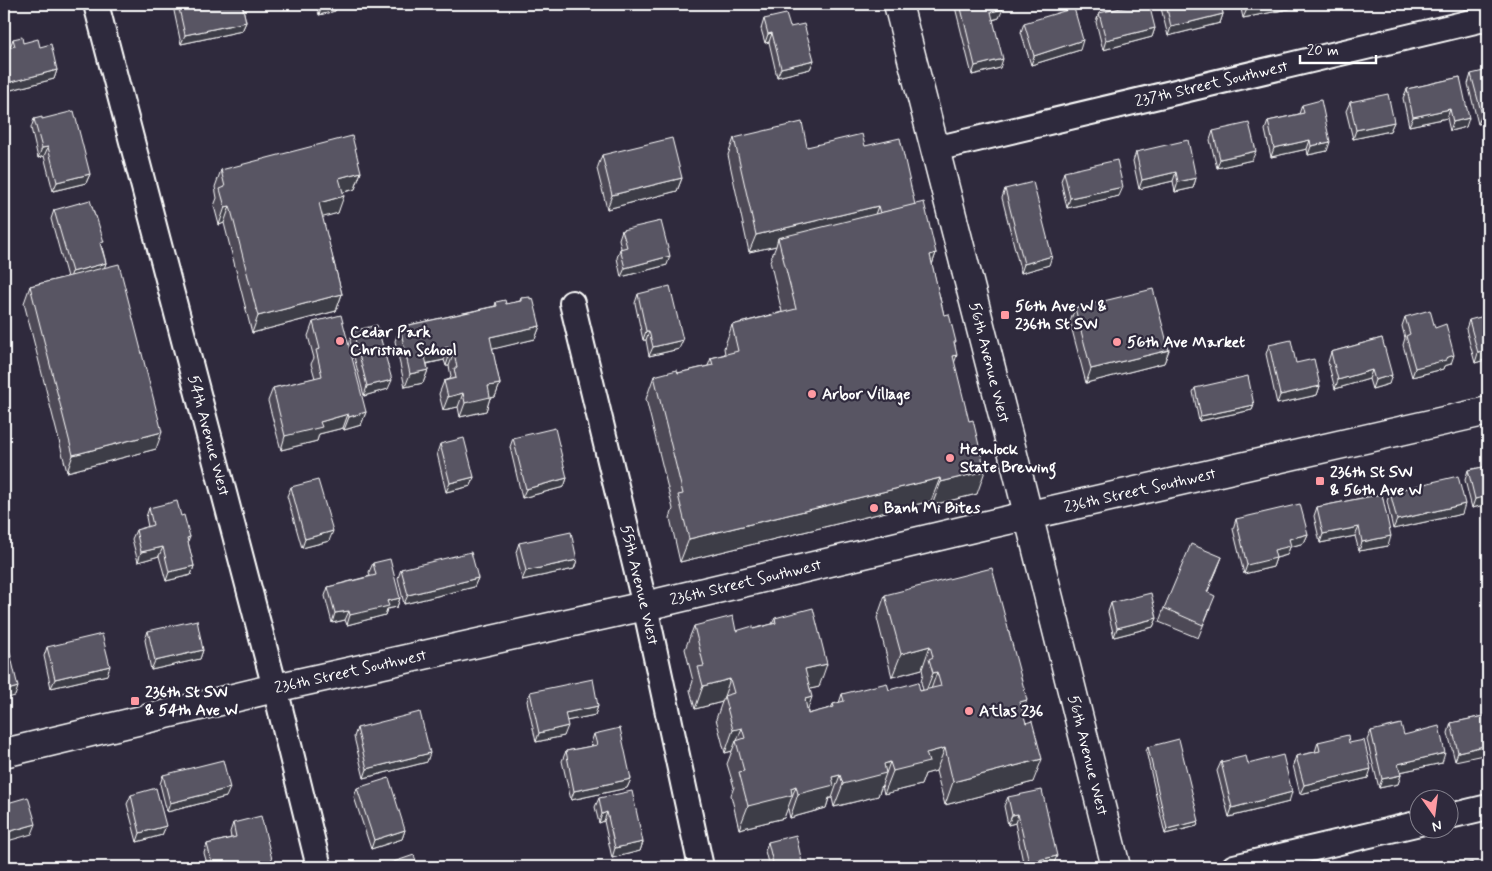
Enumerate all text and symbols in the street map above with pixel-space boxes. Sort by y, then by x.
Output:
scale bar [1300,32,1376,64]
text: 20 m [1307,41,1339,61]
street label: 237th Street Southwest [1133,55,1290,112]
place label: 56th Ave W & 236th St SW [1015,296,1107,335]
street label: 56th Avenue West [964,300,1015,425]
marker: 56th Ave W & 236th St SW [999,309,1011,321]
place label: Cedar Park Christian School [350,322,457,361]
place label: 56th Ave Market [1127,332,1245,353]
marker: Cedar Park Christian School [334,335,346,347]
marker: 56th Ave Market [1111,336,1123,348]
street label: 54th Avenue West [183,373,235,498]
place label: Arbor Village [822,384,911,406]
marker: Arbor Village [806,388,818,400]
place label: Hemlock State Brewing [960,439,1056,480]
marker: Hemlock State Brewing [944,452,956,464]
place label: 236th St SW & 56th Ave W [1330,462,1423,501]
street label: 236th Street Southwest [1062,463,1218,518]
marker: 236th St SW & 56th Ave W [1314,475,1326,487]
place label: Banh Mi Bites [884,498,981,519]
marker: Banh Mi Bites [868,502,880,514]
street label: 55th Avenue West [615,523,664,647]
street label: 236th Street Southwest [668,554,824,610]
street label: 236th Street Southwest [272,644,429,698]
place label: 236th St SW & 54th Ave W [145,682,238,721]
street label: 56th Avenue West [1063,693,1113,818]
marker: 236th St SW & 54th Ave W [129,695,141,707]
place label: Atlas 236 [979,701,1044,722]
marker: Atlas 236 [963,705,975,717]
north arrow [1410,788,1460,838]
text: N [1430,816,1444,836]

